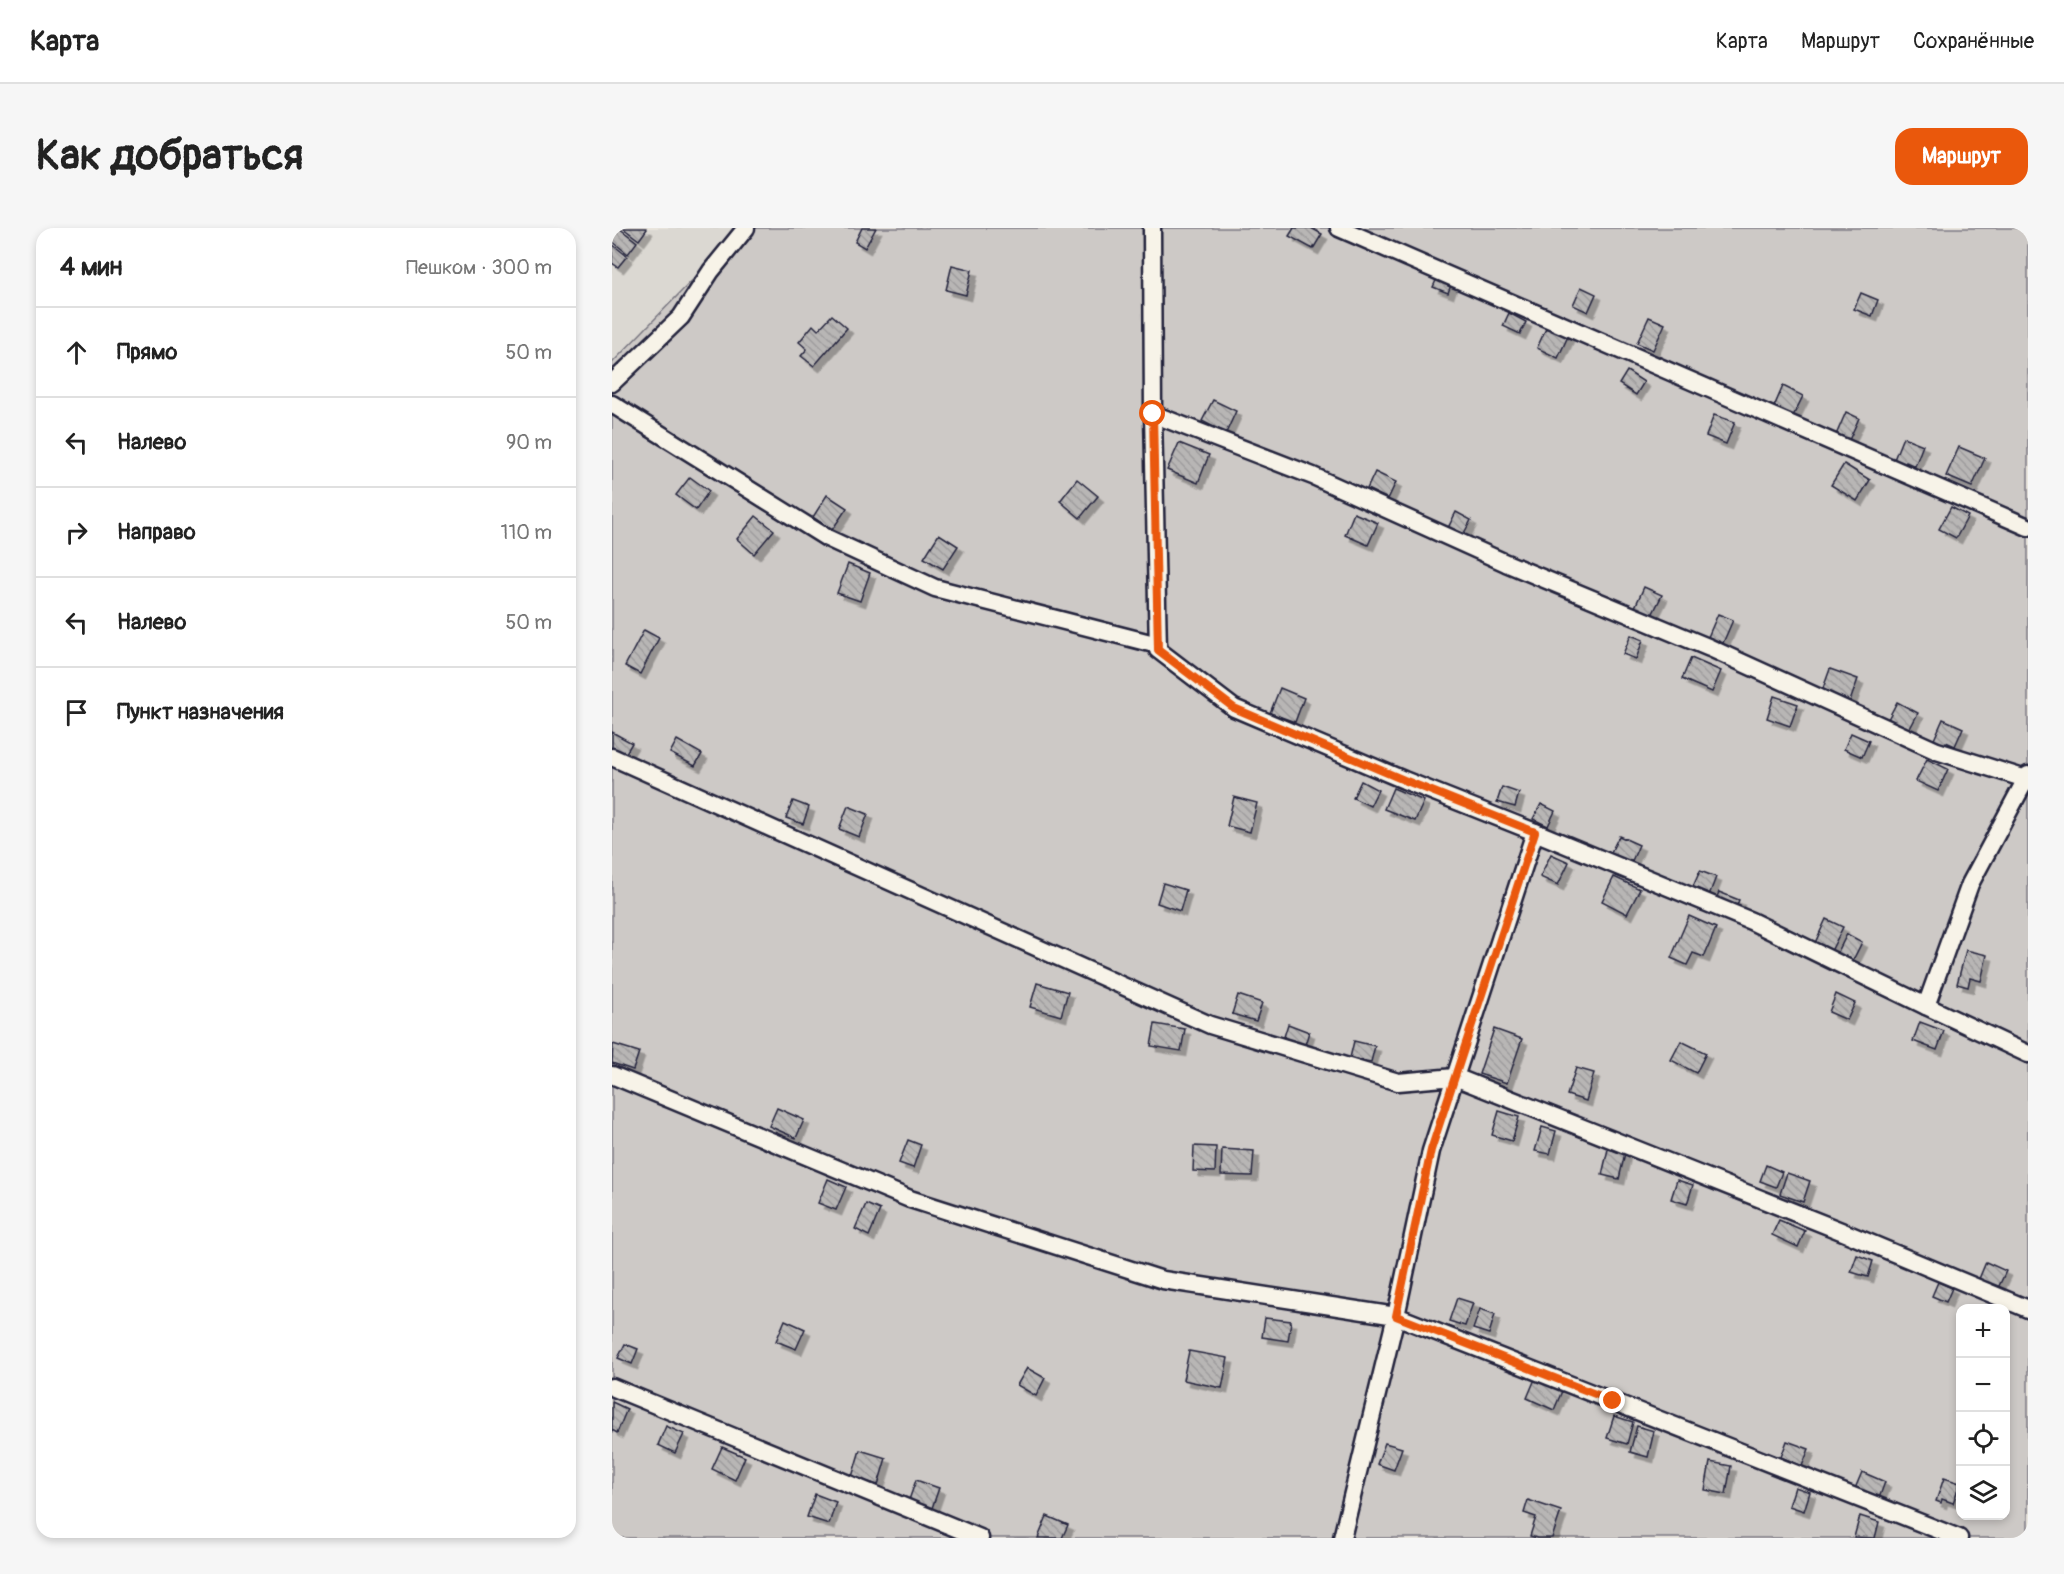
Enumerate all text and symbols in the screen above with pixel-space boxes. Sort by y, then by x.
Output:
text: Карта [30,24,99,59]
text: Карта [1716,28,1768,55]
text: Маршрут [1801,28,1880,55]
text: Сохранённые [1913,28,2034,55]
button: Маршрут [1895,128,2028,185]
text: Как добраться [36,130,303,182]
text: 4 мин [60,251,122,283]
text: Пешком · 300 m [406,255,552,280]
icon: ahead [60,336,93,369]
text: Прямо [117,338,177,366]
text: 50 m [505,340,552,365]
route start [1139,400,1165,426]
icon: left [60,426,93,459]
text: Налево [117,428,186,456]
text: 90 m [506,430,552,455]
icon: right [60,516,93,549]
text: Направо [117,518,196,546]
text: 110 m [501,520,552,545]
icon: left [60,606,93,639]
text: Налево [117,608,186,636]
text: 50 m [505,610,552,635]
icon: arrive [60,696,93,729]
text: Пункт назначения [117,698,284,726]
map controls [1956,1304,2010,1520]
button: + [1956,1304,2010,1358]
button: − [1956,1358,2010,1412]
route end [1599,1387,1625,1413]
button: locate [1956,1412,2010,1466]
button: layers [1956,1466,2010,1520]

